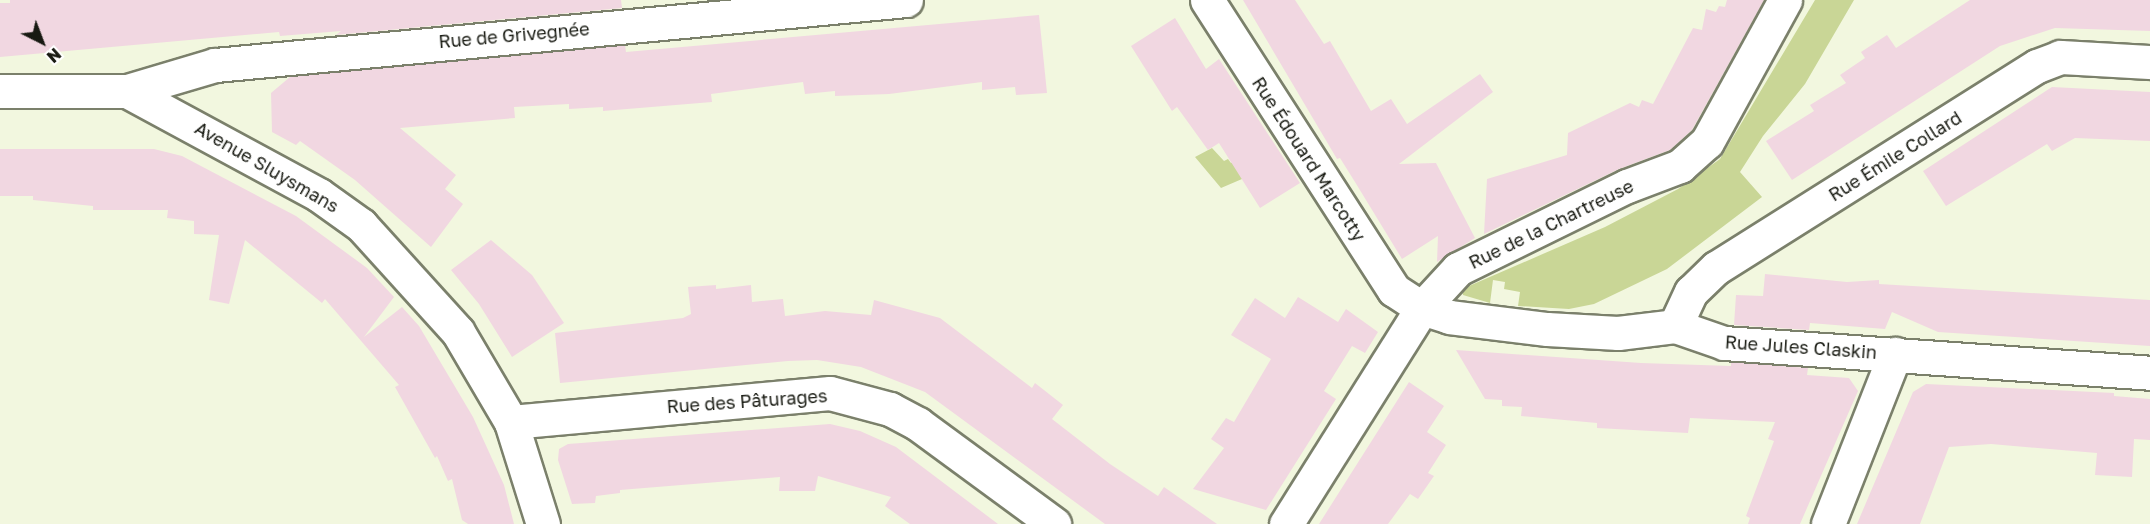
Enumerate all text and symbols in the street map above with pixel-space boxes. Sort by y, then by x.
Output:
north arrow [12,12,72,72]
street label: Rue de Grivegnée [438,18,590,52]
text: N [43,44,65,67]
street label: Rue Édouard Marcotty [1248,73,1370,245]
street label: Rue Émile Collard [1825,106,1965,206]
street label: Avenue Sluysmans [191,117,343,217]
street label: Rue de la Chartreuse [1465,175,1637,273]
street label: Rue Jules Claskin [1724,331,1878,363]
street label: Rue des Pâturages [666,385,828,417]

